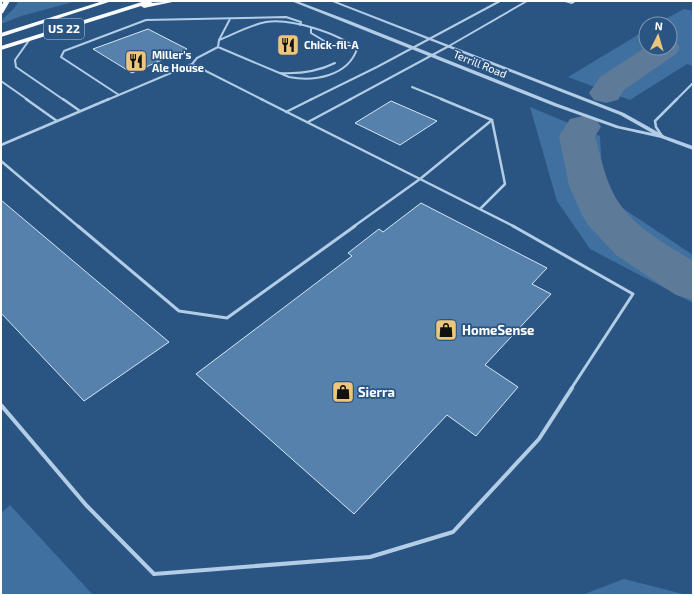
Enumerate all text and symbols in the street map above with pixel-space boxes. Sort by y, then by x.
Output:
north arrow [638,16,678,56]
road number: US 22 [44,19,84,39]
text: N [654,19,663,32]
restaurant icon: Chick-fil-A [275,32,301,58]
place label: Chick-fil-A [304,38,359,51]
street label: Terrill Road [451,47,509,80]
restaurant icon: Miller's Ale House [123,48,149,74]
place label: Miller's Ale House [152,48,204,74]
shop icon: HomeSense [433,317,459,343]
place label: HomeSense [462,322,534,338]
shop icon: Sierra [330,379,356,405]
place label: Sierra [358,384,395,400]

